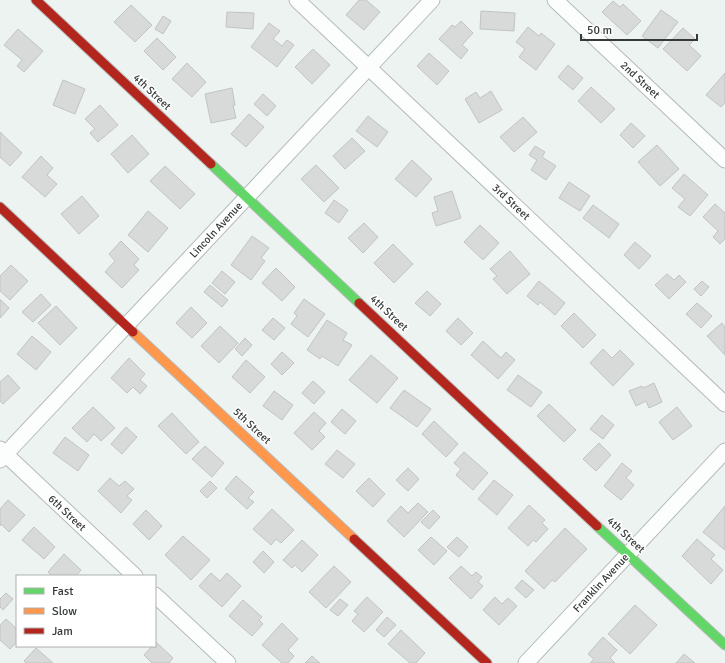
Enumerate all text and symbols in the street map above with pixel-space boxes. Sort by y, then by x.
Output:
scale bar [581,16,697,42]
text: 50 m [587,23,612,38]
street label: 2nd Street [618,59,662,102]
street label: 4th Street [130,71,174,113]
street label: 3rd Street [489,181,533,223]
street label: Lincoln Avenue [187,199,245,261]
street label: 4th Street [367,292,411,334]
street label: 5th Street [230,405,274,447]
street label: 6th Street [45,492,89,534]
street label: 4th Street [604,514,648,556]
street label: Franklin Avenue [571,551,631,615]
legend [16,575,156,647]
text: Fast [52,584,73,599]
text: Slow [52,604,77,619]
text: Jam [52,624,73,639]

